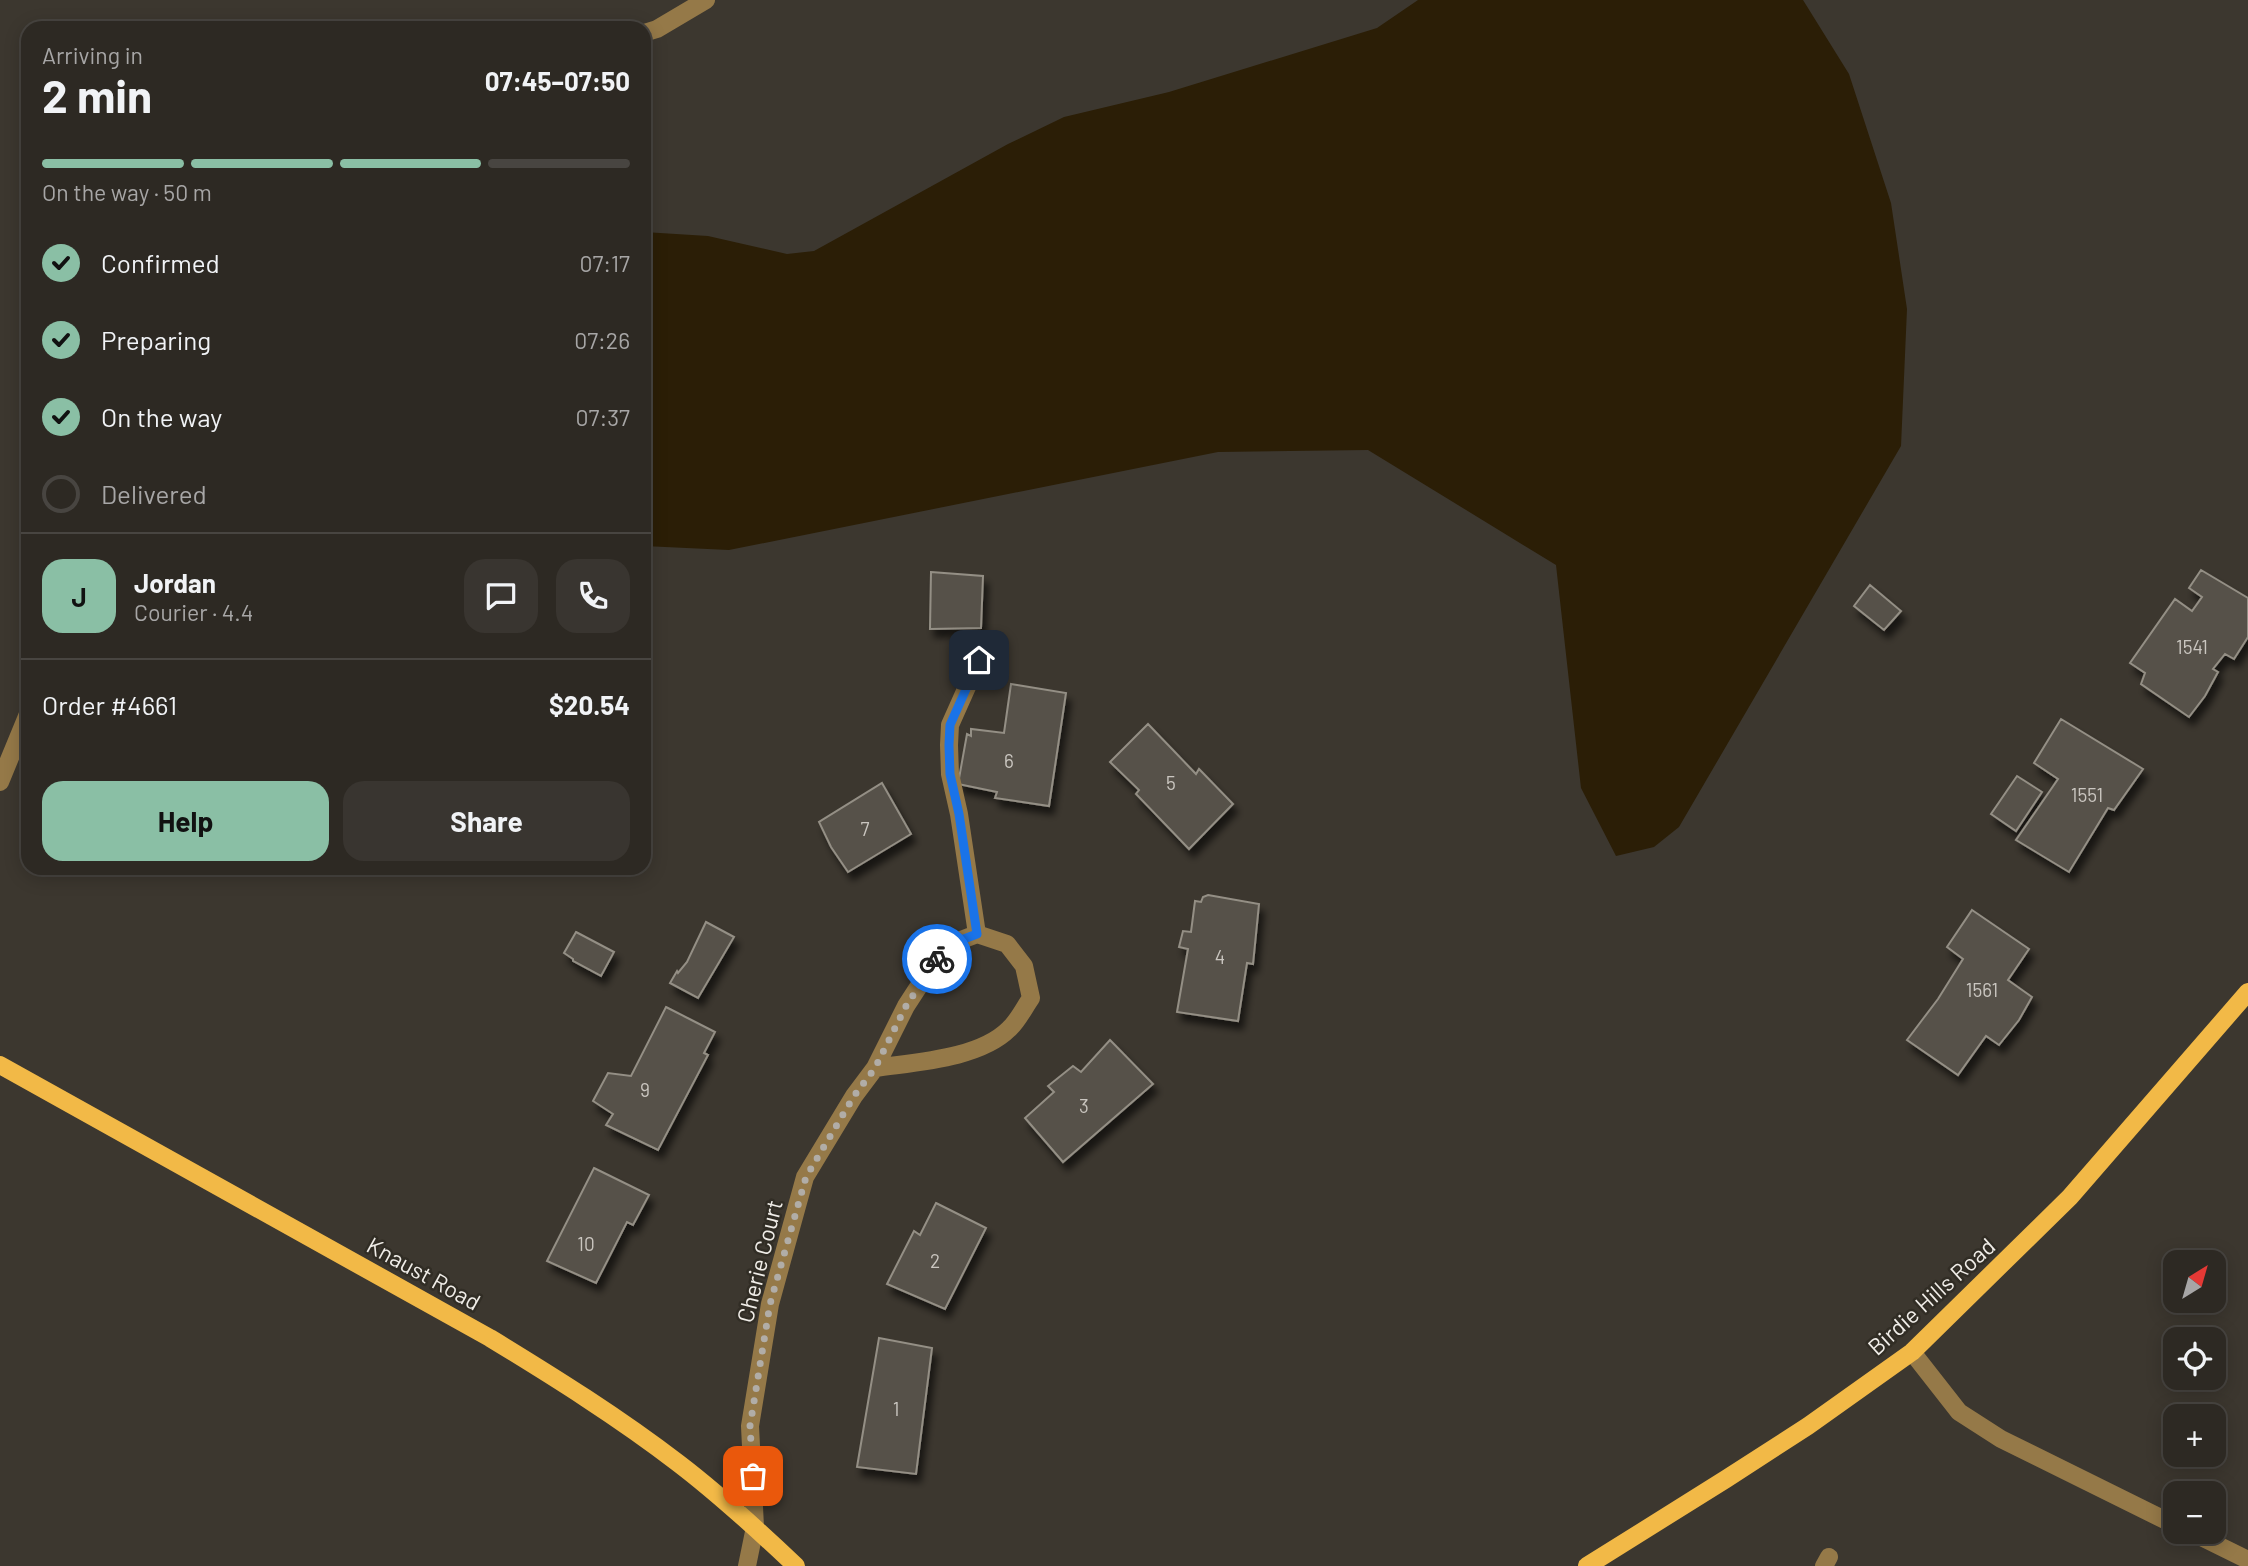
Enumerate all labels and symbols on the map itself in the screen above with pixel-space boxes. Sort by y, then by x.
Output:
pin [949,630,1009,690]
house number: 1541 [2176,635,2208,658]
house number: 6 [1004,749,1014,772]
house number: 5 [1166,771,1176,794]
house number: 1551 [2071,783,2103,806]
house number: 7 [861,817,870,840]
courier [902,924,972,994]
house number: 4 [1215,945,1225,968]
house number: 1561 [1966,978,1998,1001]
house number: 9 [640,1078,650,1101]
house number: 3 [1079,1094,1089,1117]
street label: Cherie Court [730,1197,788,1325]
street label: Knaust Road [362,1230,486,1316]
street label: Birdie Hills Road [1862,1231,2000,1361]
house number: 10 [577,1232,595,1255]
house number: 2 [930,1249,940,1272]
north arrow [2163,1250,2226,1312]
house number: 1 [893,1397,899,1420]
pin [723,1446,783,1506]

